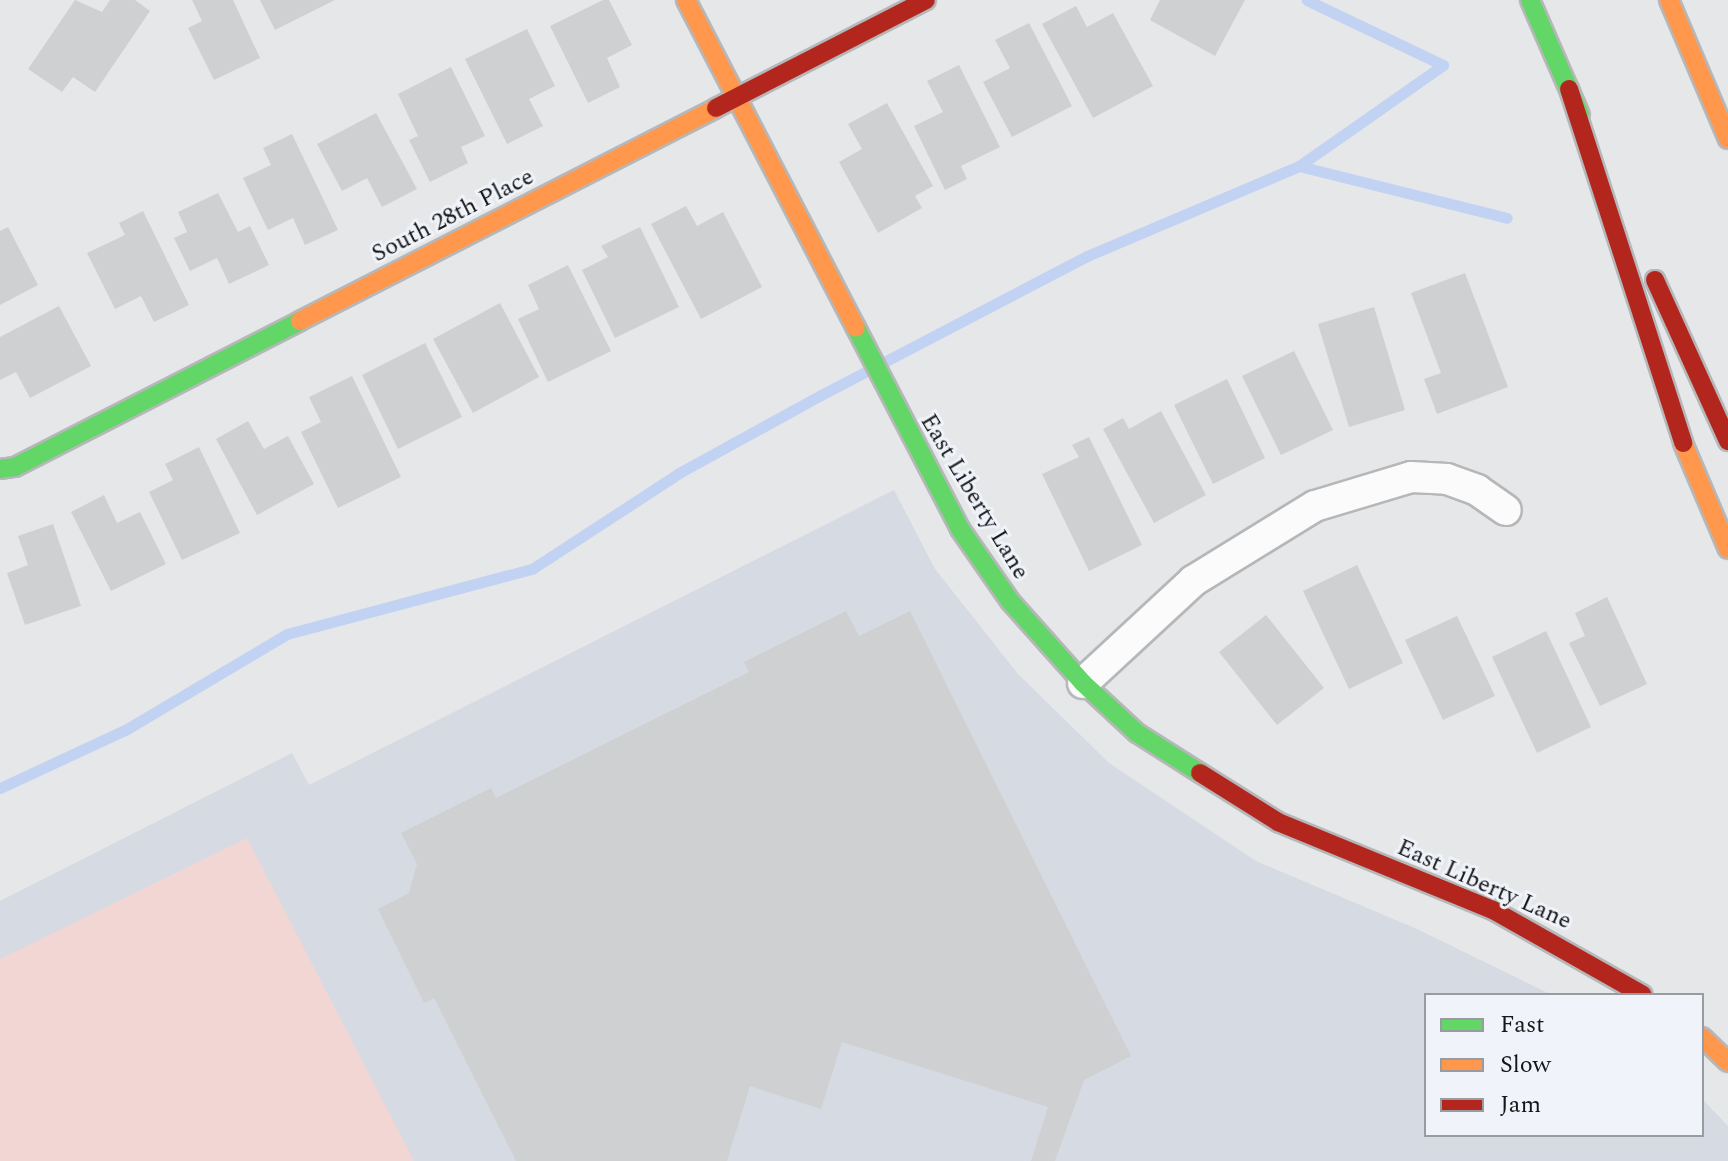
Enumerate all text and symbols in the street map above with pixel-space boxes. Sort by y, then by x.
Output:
street label: South 28th Place [367,163,539,269]
street label: East Liberty Lane [913,409,1035,585]
street label: East Liberty Lane [1392,834,1576,936]
legend [1424,993,1704,1137]
text: Fast [1500,1007,1545,1043]
text: Slow [1500,1047,1551,1083]
text: Jam [1500,1087,1541,1123]

